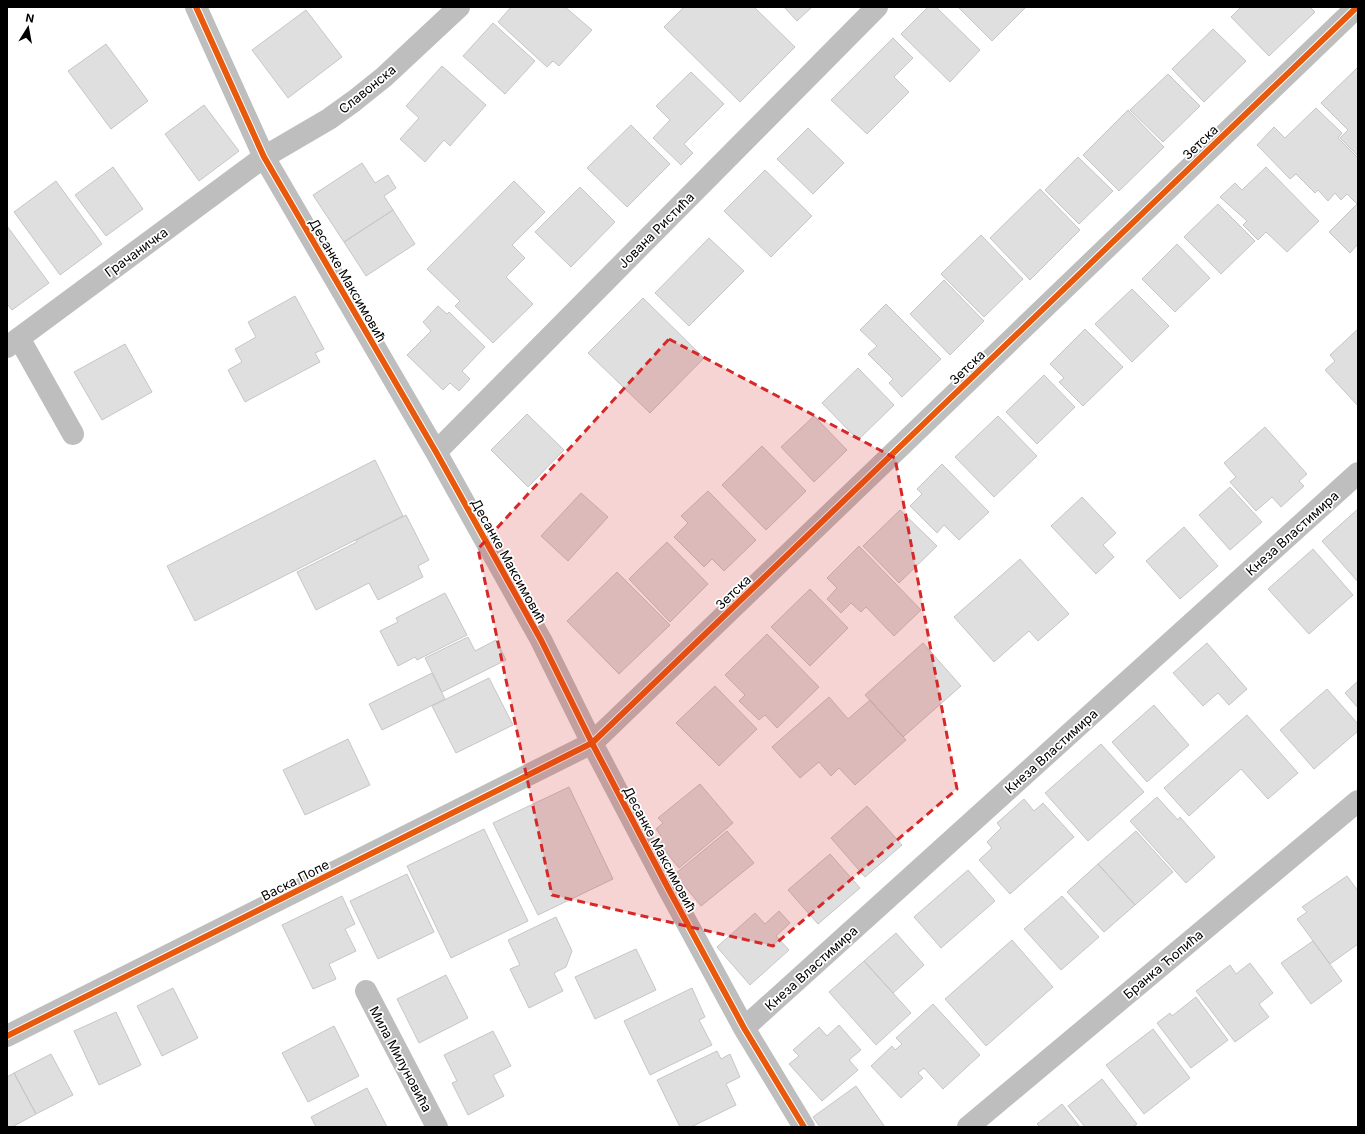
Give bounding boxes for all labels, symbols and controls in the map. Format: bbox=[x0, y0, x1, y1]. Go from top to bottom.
north arrow bbox=[8, 8, 48, 48]
text: N bbox=[24, 11, 35, 26]
street label: Славонска bbox=[335, 61, 399, 117]
street label: Зетска bbox=[1179, 121, 1221, 163]
street label: Јована Ристића bbox=[615, 189, 697, 271]
street label: Десанке Максимовић bbox=[306, 215, 390, 345]
street label: Грачаничка bbox=[101, 224, 171, 280]
street label: Зетска bbox=[946, 346, 988, 388]
street label: Кнеза Властимира bbox=[1242, 487, 1342, 579]
street label: Десанке Максимовић bbox=[468, 496, 550, 626]
street label: Зетска bbox=[712, 571, 754, 613]
street label: Кнеза Властимира bbox=[1001, 705, 1101, 797]
street label: Десанке Максимовић bbox=[620, 783, 700, 915]
street label: Васка Попе bbox=[258, 856, 332, 904]
street label: Кнеза Властимира bbox=[761, 922, 861, 1014]
street label: Бранка Ћопића bbox=[1120, 926, 1206, 1002]
street label: Мила Милуновића bbox=[366, 1003, 436, 1115]

